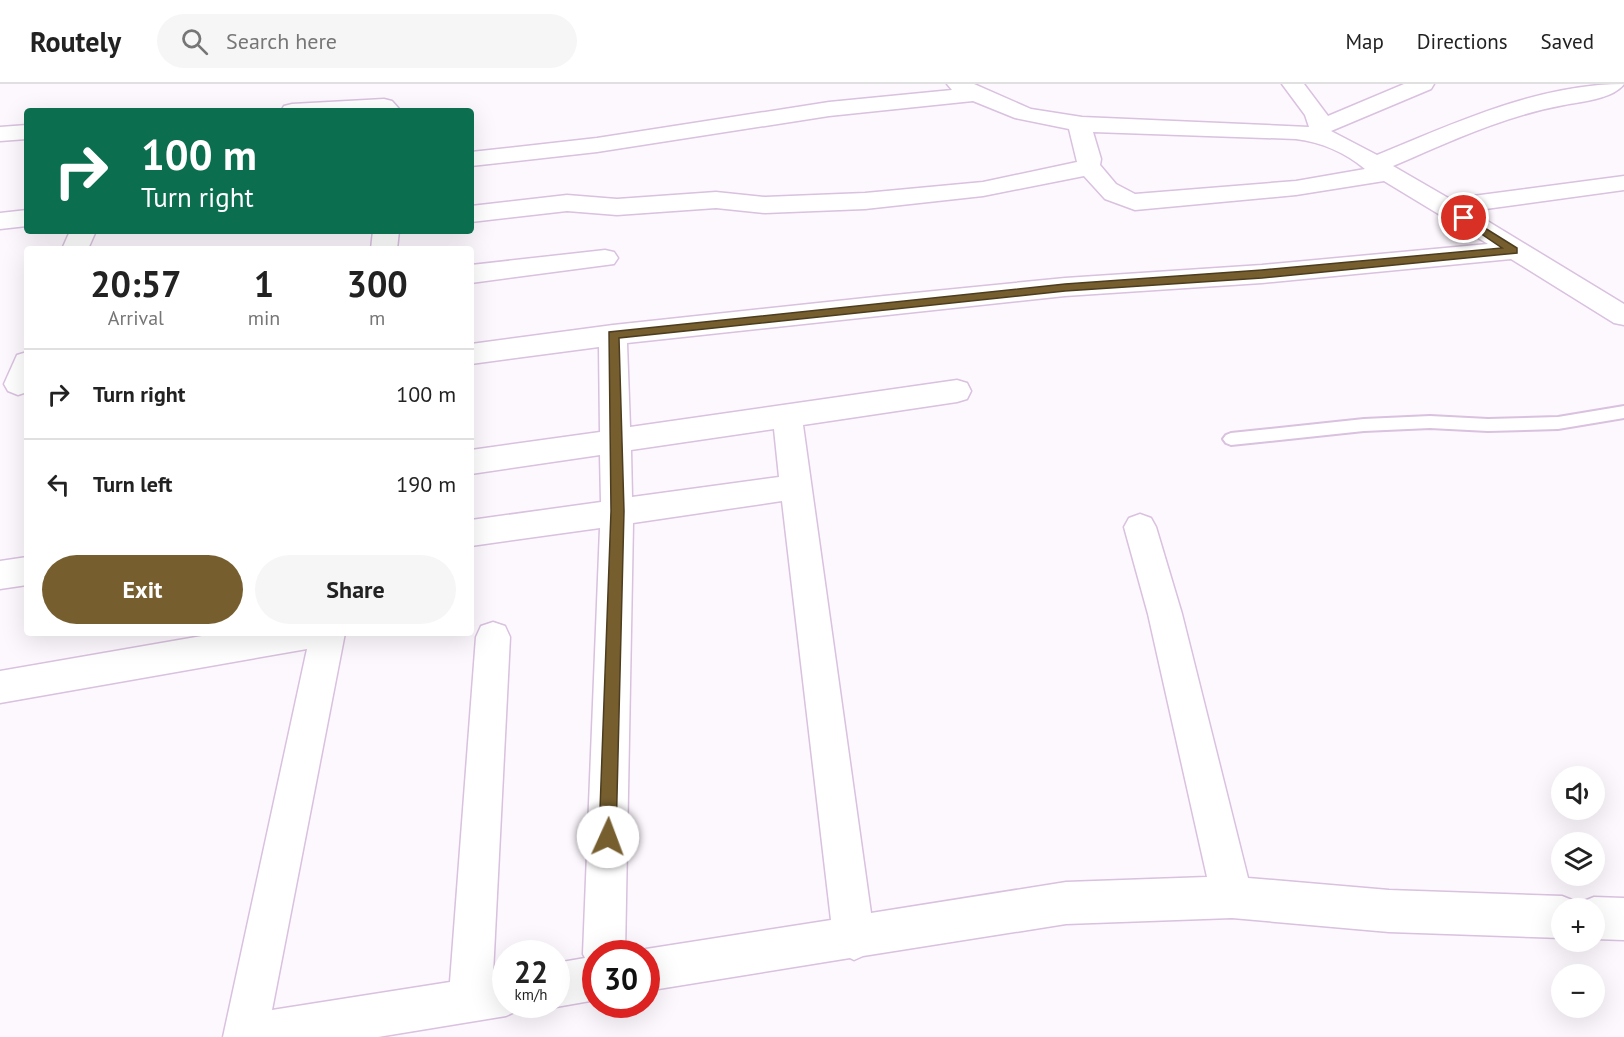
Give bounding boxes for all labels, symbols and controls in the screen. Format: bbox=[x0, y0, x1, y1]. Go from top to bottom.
search box bbox=[157, 14, 577, 68]
text: Routely bbox=[30, 23, 121, 60]
icon: search bbox=[178, 25, 211, 58]
text: Search here bbox=[226, 27, 337, 55]
text: Map bbox=[1345, 28, 1384, 55]
text: Directions bbox=[1417, 28, 1508, 55]
text: Saved bbox=[1541, 28, 1594, 55]
text: 100 m bbox=[141, 127, 257, 182]
icon: right bbox=[42, 132, 120, 210]
text: Turn right bbox=[141, 180, 254, 214]
pin bbox=[1438, 192, 1489, 243]
icon: arrive bbox=[1447, 201, 1480, 234]
text: 20:57 bbox=[90, 260, 182, 307]
text: 1 bbox=[254, 260, 274, 307]
text: 300 bbox=[347, 260, 408, 307]
text: Arrival bbox=[108, 305, 164, 331]
text: min bbox=[248, 305, 280, 331]
text: m bbox=[369, 305, 385, 331]
icon: right bbox=[42, 378, 75, 411]
text: Turn right bbox=[93, 380, 185, 408]
text: 100 m bbox=[396, 380, 456, 408]
icon: left bbox=[42, 468, 75, 501]
text: Turn left bbox=[93, 470, 173, 498]
text: 190 m bbox=[396, 470, 456, 498]
button: Exit bbox=[42, 555, 243, 624]
button: Share bbox=[255, 555, 456, 624]
map controls bbox=[1551, 766, 1605, 1018]
button: sound bbox=[1551, 766, 1605, 820]
position arrow bbox=[576, 805, 640, 869]
button: layers bbox=[1551, 832, 1605, 886]
button: + bbox=[1551, 898, 1605, 952]
speed limit sign: 30 bbox=[582, 940, 660, 1018]
text: 22 bbox=[514, 952, 548, 991]
button: − bbox=[1551, 964, 1605, 1018]
text: km/h bbox=[515, 985, 547, 1004]

